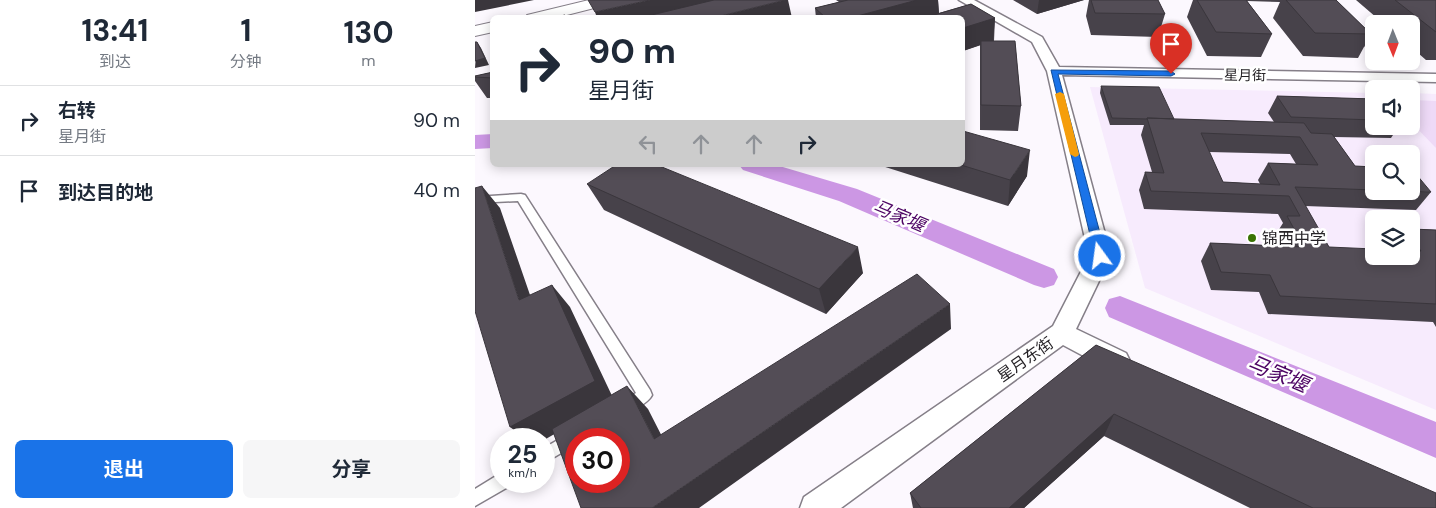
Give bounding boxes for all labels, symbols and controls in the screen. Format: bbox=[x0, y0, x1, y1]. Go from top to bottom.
text: 13:41 bbox=[81, 11, 149, 50]
text: 1 bbox=[240, 11, 251, 50]
text: 130 bbox=[343, 13, 394, 52]
north arrow bbox=[1365, 15, 1420, 70]
map controls bbox=[1365, 15, 1420, 265]
pin bbox=[1150, 23, 1192, 74]
text: 90 m bbox=[588, 28, 676, 74]
icon: arrive bbox=[1157, 30, 1185, 58]
icon: right bbox=[505, 35, 570, 100]
text: m bbox=[361, 50, 376, 71]
text: 到达 bbox=[99, 51, 131, 72]
text: 分钟 bbox=[230, 51, 262, 72]
street label: 星月街 bbox=[1224, 66, 1266, 84]
text: 星月街 bbox=[588, 76, 654, 105]
button: sound bbox=[1365, 80, 1420, 135]
text: 右转 bbox=[58, 98, 96, 123]
icon: right bbox=[15, 107, 43, 135]
text: 90 m bbox=[413, 108, 460, 133]
text: 星月街 bbox=[58, 126, 106, 147]
icon: left bbox=[634, 130, 662, 158]
icon: ahead bbox=[687, 130, 715, 158]
icon: ahead bbox=[740, 130, 768, 158]
icon: right bbox=[793, 130, 821, 158]
button: search bbox=[1365, 145, 1420, 200]
icon: arrive bbox=[15, 177, 43, 205]
text: 40 m bbox=[413, 178, 460, 203]
text: 到达目的地 bbox=[58, 180, 153, 205]
water label: 马家堰 bbox=[869, 194, 931, 239]
button: layers bbox=[1365, 210, 1420, 265]
place label: 锦西中学 bbox=[1262, 228, 1326, 249]
position arrow bbox=[1073, 229, 1125, 281]
marker: 锦西中学 bbox=[1246, 232, 1258, 244]
street label: 星月东街 bbox=[993, 332, 1058, 386]
water label: 马家堰 bbox=[1244, 349, 1315, 400]
speed limit sign: 30 bbox=[565, 428, 630, 493]
text: 25 bbox=[508, 438, 537, 471]
button: 退出 bbox=[15, 440, 233, 498]
button: 分享 bbox=[243, 440, 460, 498]
text: km/h bbox=[508, 465, 537, 481]

